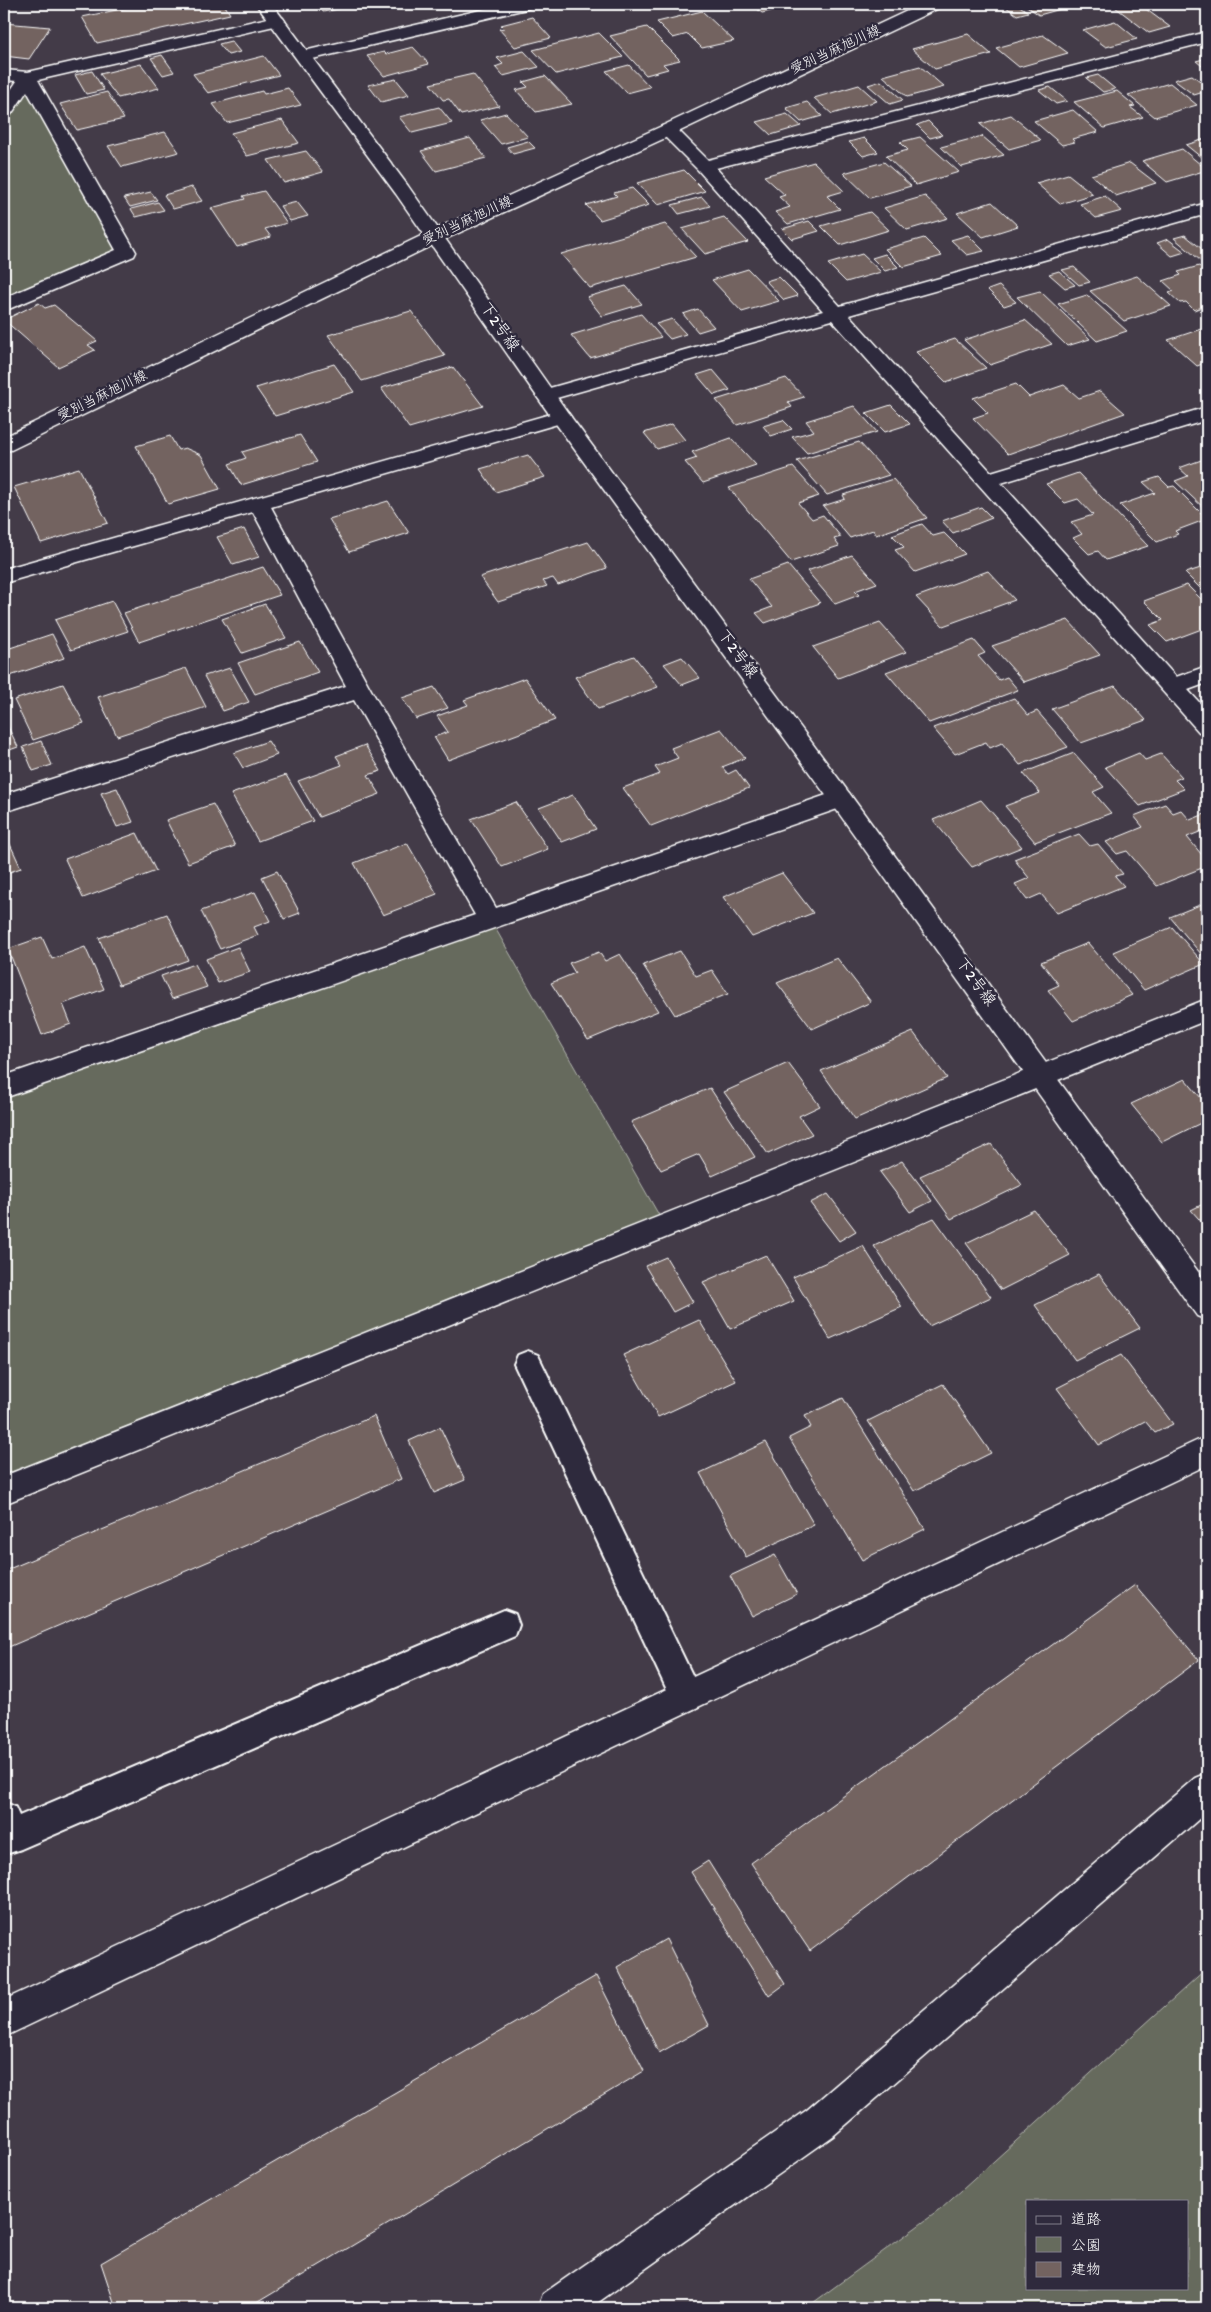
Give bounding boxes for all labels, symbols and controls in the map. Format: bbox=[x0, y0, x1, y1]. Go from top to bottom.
street label: 愛別当麻旭川線 bbox=[788, 23, 884, 79]
street label: 愛別当麻旭川線 bbox=[420, 194, 516, 250]
street label: 下2号線 bbox=[474, 299, 523, 356]
street label: 愛別当麻旭川線 bbox=[55, 368, 151, 426]
street label: 下2号線 bbox=[712, 626, 762, 683]
street label: 下2号線 bbox=[950, 954, 1000, 1011]
legend bbox=[1026, 2200, 1188, 2290]
text: 道路 bbox=[1071, 2212, 1101, 2230]
text: 公園 bbox=[1071, 2238, 1101, 2256]
text: 建物 bbox=[1071, 2262, 1101, 2280]

